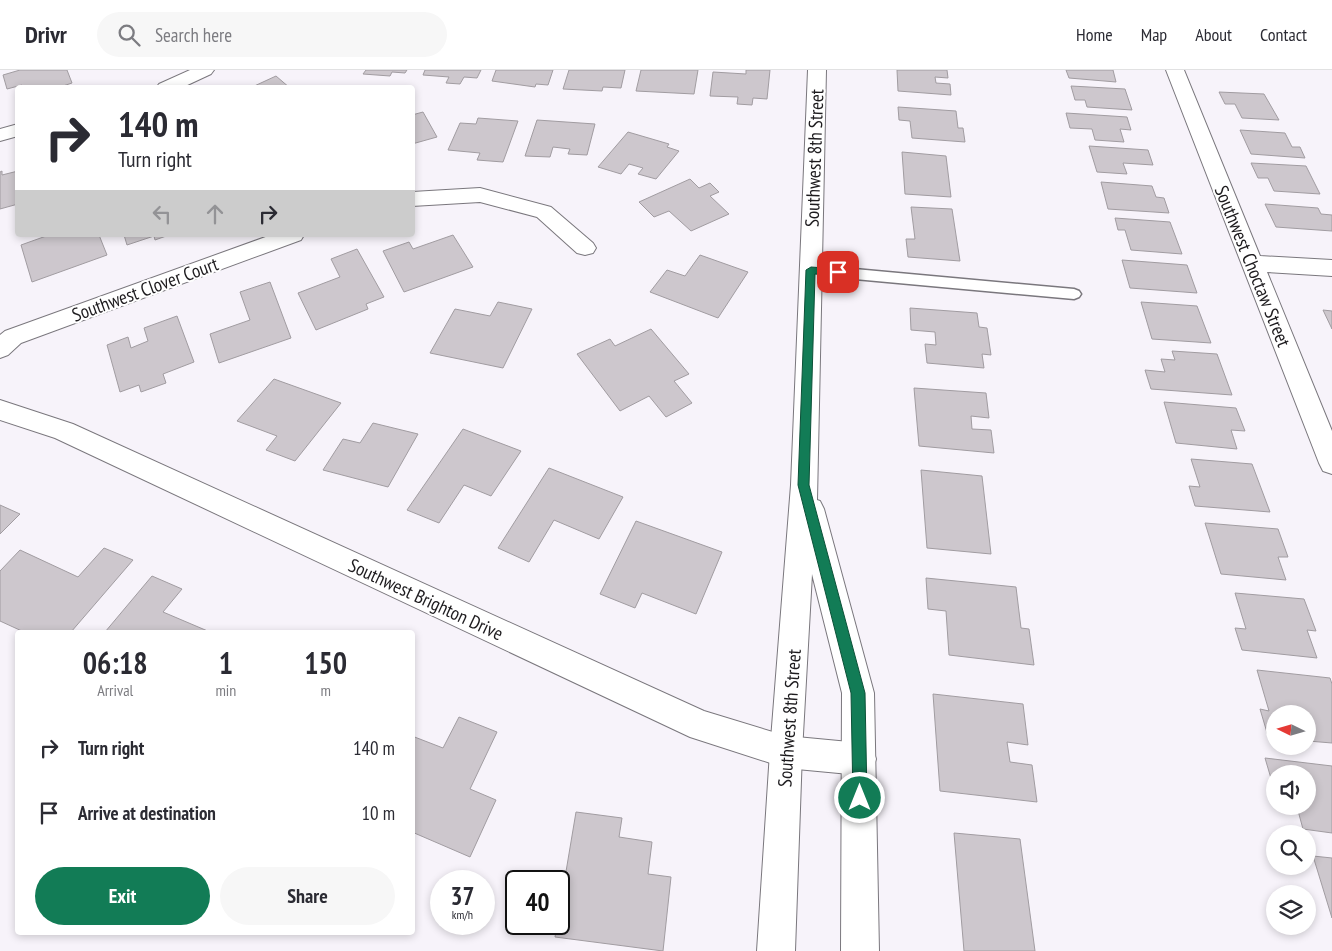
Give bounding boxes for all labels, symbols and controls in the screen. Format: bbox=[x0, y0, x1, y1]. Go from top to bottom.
search box bbox=[97, 12, 447, 57]
text: Drivr bbox=[25, 19, 67, 50]
icon: search bbox=[115, 21, 143, 49]
text: Search here bbox=[155, 23, 232, 47]
text: Home bbox=[1076, 23, 1113, 46]
text: Map bbox=[1141, 23, 1167, 46]
text: About bbox=[1195, 23, 1232, 46]
text: Contact bbox=[1260, 23, 1307, 46]
street label: Southwest 8th Street bbox=[800, 88, 828, 227]
text: 140 m bbox=[118, 101, 199, 147]
icon: right bbox=[35, 105, 100, 170]
text: Turn right bbox=[118, 145, 192, 173]
street label: Southwest Choctaw Street bbox=[1210, 182, 1297, 351]
icon: left bbox=[148, 200, 176, 228]
icon: ahead bbox=[201, 200, 229, 228]
icon: right bbox=[254, 200, 282, 228]
street label: Southwest Clover Court bbox=[69, 251, 222, 327]
pin bbox=[817, 251, 859, 293]
icon: arrive bbox=[824, 258, 852, 286]
street label: Southwest Brighton Drive bbox=[345, 553, 507, 645]
text: 06:18 bbox=[83, 643, 148, 682]
text: 1 bbox=[219, 643, 233, 682]
text: 150 bbox=[304, 643, 347, 682]
street label: Southwest 8th Street bbox=[772, 647, 806, 788]
text: Arrival bbox=[97, 680, 133, 700]
text: min bbox=[215, 680, 236, 700]
text: m bbox=[320, 680, 331, 700]
north arrow bbox=[1266, 705, 1316, 755]
map controls bbox=[1266, 705, 1316, 935]
icon: right bbox=[35, 734, 63, 762]
text: Turn right bbox=[78, 736, 144, 760]
text: 140 m bbox=[353, 736, 395, 760]
button: sound bbox=[1266, 765, 1316, 815]
position arrow bbox=[833, 771, 885, 823]
icon: arrive bbox=[35, 799, 63, 827]
text: Arrive at destination bbox=[78, 801, 216, 825]
text: 10 m bbox=[362, 801, 395, 825]
button: search bbox=[1266, 825, 1316, 875]
button: Exit bbox=[35, 867, 210, 925]
button: Share bbox=[220, 867, 395, 925]
speed limit sign: 40 bbox=[505, 870, 570, 935]
text: 37 bbox=[451, 880, 474, 912]
button: layers bbox=[1266, 885, 1316, 935]
text: km/h bbox=[452, 907, 473, 922]

